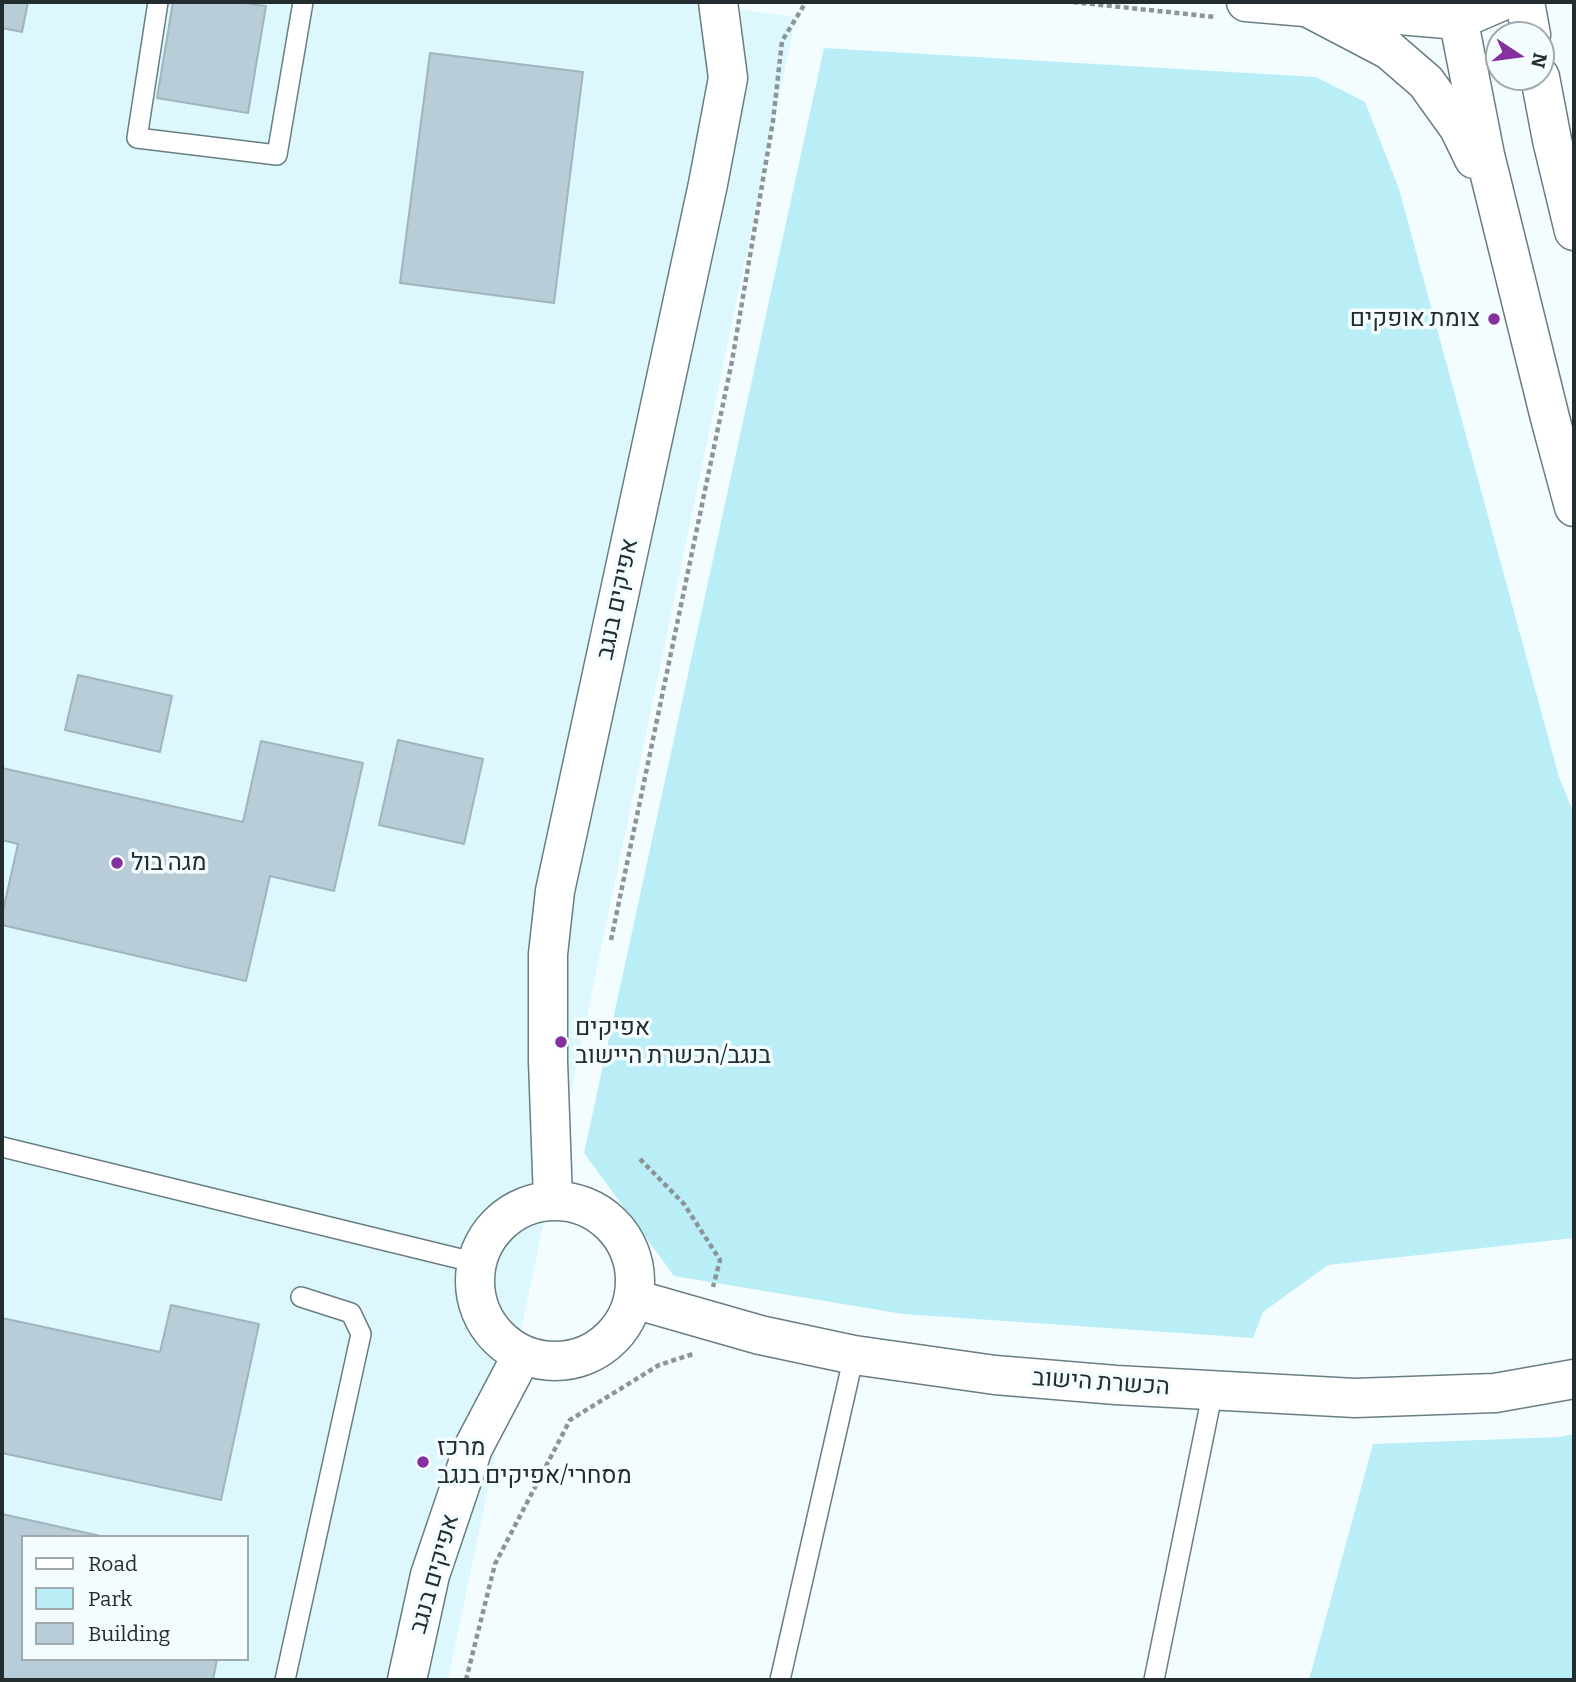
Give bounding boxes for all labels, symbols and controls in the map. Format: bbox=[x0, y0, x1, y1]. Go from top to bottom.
north arrow bbox=[1485, 21, 1555, 91]
text: N bbox=[1526, 51, 1552, 70]
place label: צומת אופקים bbox=[1350, 305, 1480, 333]
marker: צומת אופקים bbox=[1486, 311, 1502, 327]
street label: אפיקים בנגב bbox=[591, 536, 645, 662]
place label: מגה בול bbox=[131, 849, 206, 877]
marker: מגה בול bbox=[109, 855, 125, 871]
place label: אפיקים בנגב/הכשרת היישוב bbox=[575, 1014, 771, 1070]
marker: אפיקים בנגב/הכשרת היישוב bbox=[553, 1034, 569, 1050]
street label: הכשרת הישוב bbox=[1031, 1364, 1171, 1402]
place label: מרכז מסחרי/אפיקים בנגב bbox=[437, 1434, 632, 1490]
marker: מרכז מסחרי/אפיקים בנגב bbox=[415, 1454, 431, 1470]
street label: אפיקים בנגב bbox=[404, 1511, 466, 1637]
legend bbox=[21, 1535, 248, 1661]
text: Road bbox=[88, 1551, 137, 1577]
text: Park bbox=[88, 1586, 132, 1612]
text: Building bbox=[88, 1621, 170, 1647]

